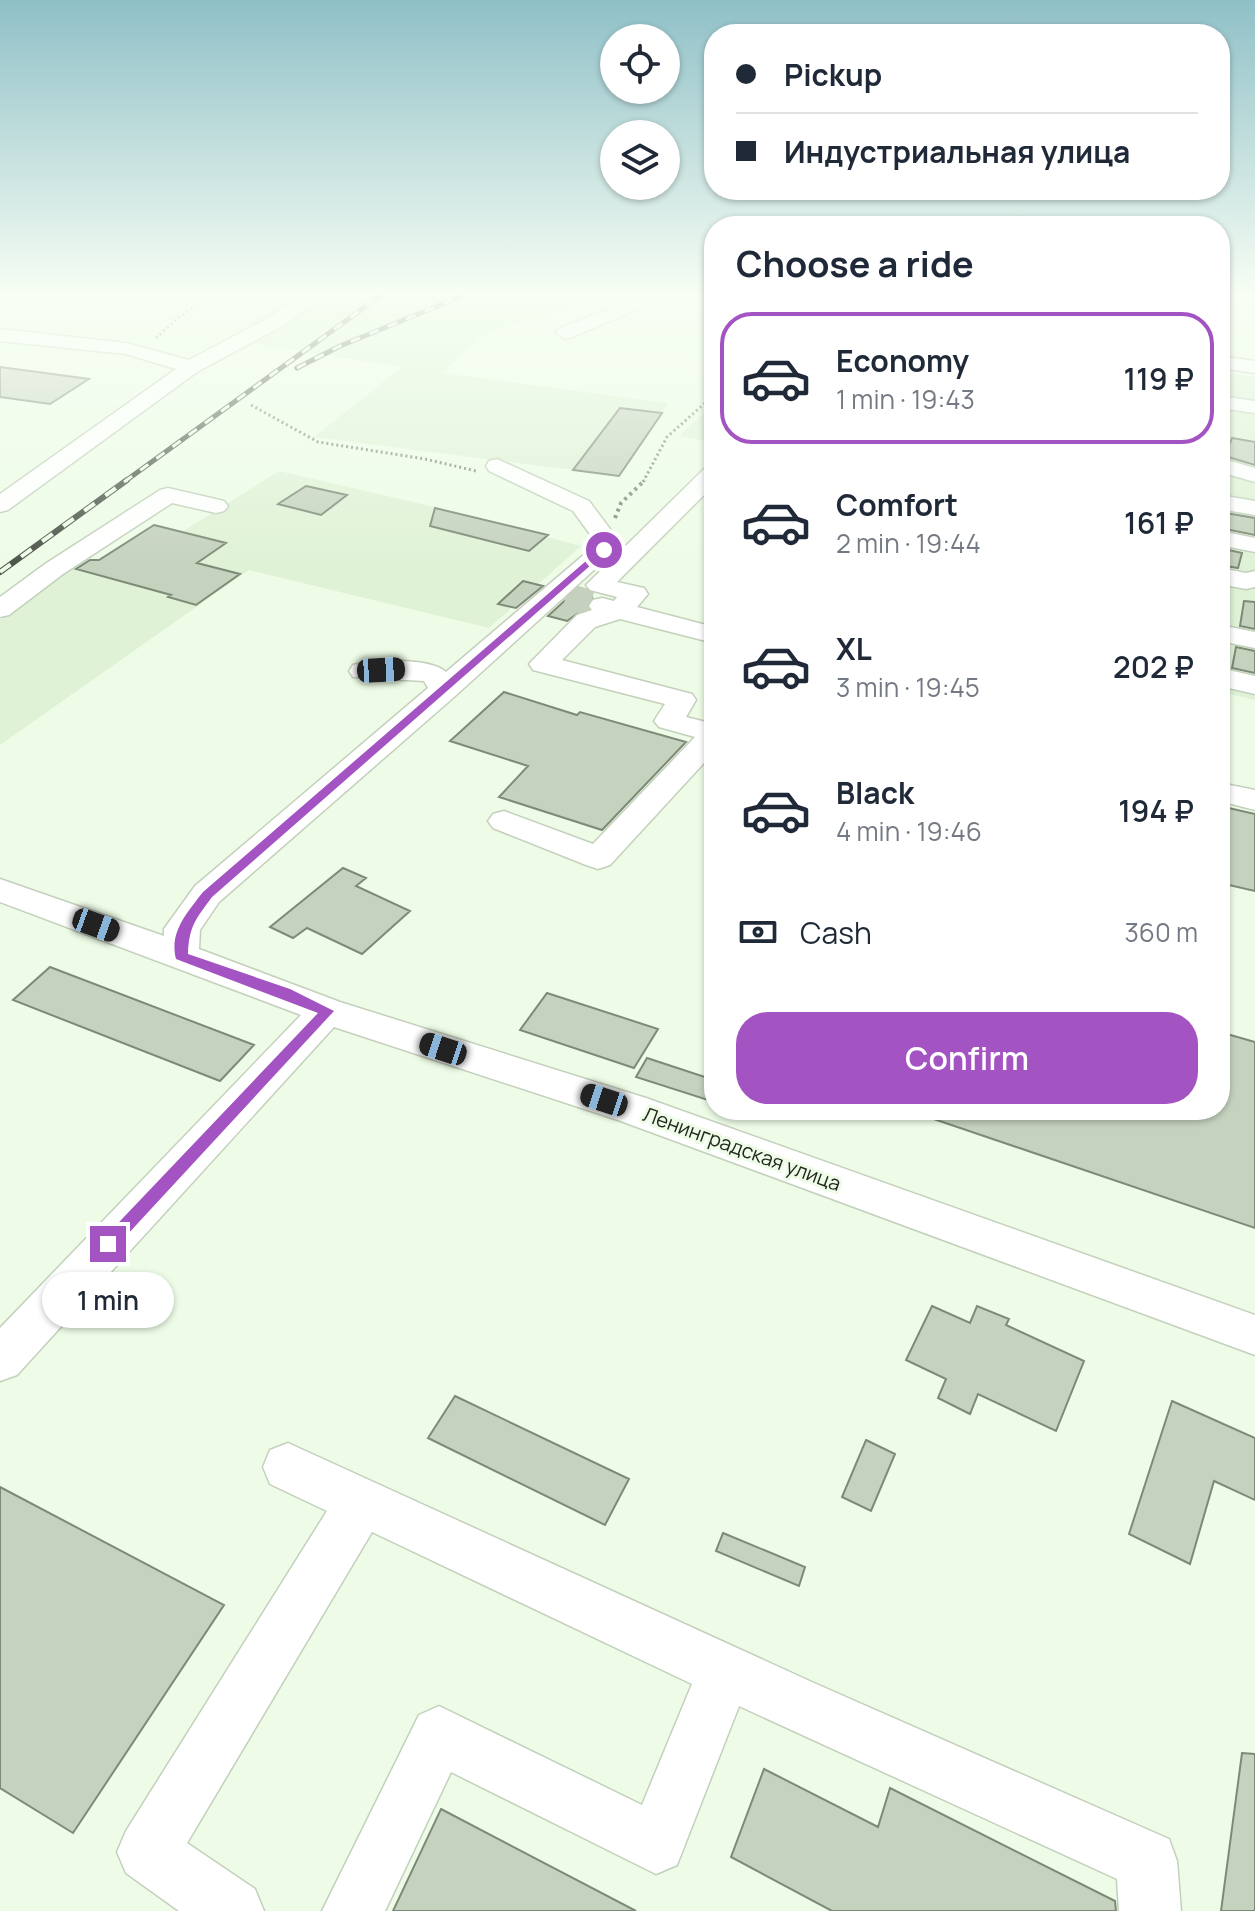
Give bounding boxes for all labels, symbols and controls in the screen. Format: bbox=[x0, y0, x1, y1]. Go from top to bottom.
map controls bbox=[600, 24, 680, 200]
button: locate bbox=[600, 24, 680, 104]
text: Pickup bbox=[784, 54, 882, 95]
button: layers bbox=[600, 120, 680, 200]
text: Индустриальная улица bbox=[784, 131, 1130, 172]
text: Choose a ride bbox=[736, 239, 974, 288]
text: Economy bbox=[836, 340, 969, 381]
icon: car bbox=[740, 342, 812, 414]
text: 119 ₽ bbox=[1124, 358, 1194, 399]
text: 1 min · 19:43 bbox=[836, 381, 975, 417]
text: Comfort bbox=[836, 484, 958, 525]
icon: car bbox=[740, 486, 812, 558]
text: 161 ₽ bbox=[1124, 502, 1194, 543]
text: 2 min · 19:44 bbox=[836, 525, 981, 561]
route start bbox=[586, 532, 622, 568]
text: XL bbox=[836, 628, 872, 669]
icon: car bbox=[740, 630, 812, 702]
text: 202 ₽ bbox=[1113, 646, 1194, 687]
car bbox=[356, 657, 406, 683]
text: 3 min · 19:45 bbox=[836, 669, 980, 705]
text: Black bbox=[836, 772, 914, 813]
icon: car bbox=[740, 774, 812, 846]
text: 194 ₽ bbox=[1118, 790, 1194, 831]
text: 4 min · 19:46 bbox=[836, 813, 982, 849]
car bbox=[69, 906, 123, 944]
icon: cash bbox=[736, 910, 780, 954]
text: Cash bbox=[800, 912, 872, 953]
text: 360 m bbox=[1124, 914, 1198, 950]
button: Confirm bbox=[736, 1012, 1198, 1104]
car bbox=[416, 1030, 470, 1068]
car bbox=[577, 1081, 631, 1119]
street label: Ленинградская улица bbox=[640, 1100, 845, 1197]
route end bbox=[90, 1226, 126, 1262]
callout: 1 min bbox=[42, 1272, 174, 1328]
text: 1 min bbox=[77, 1282, 139, 1318]

